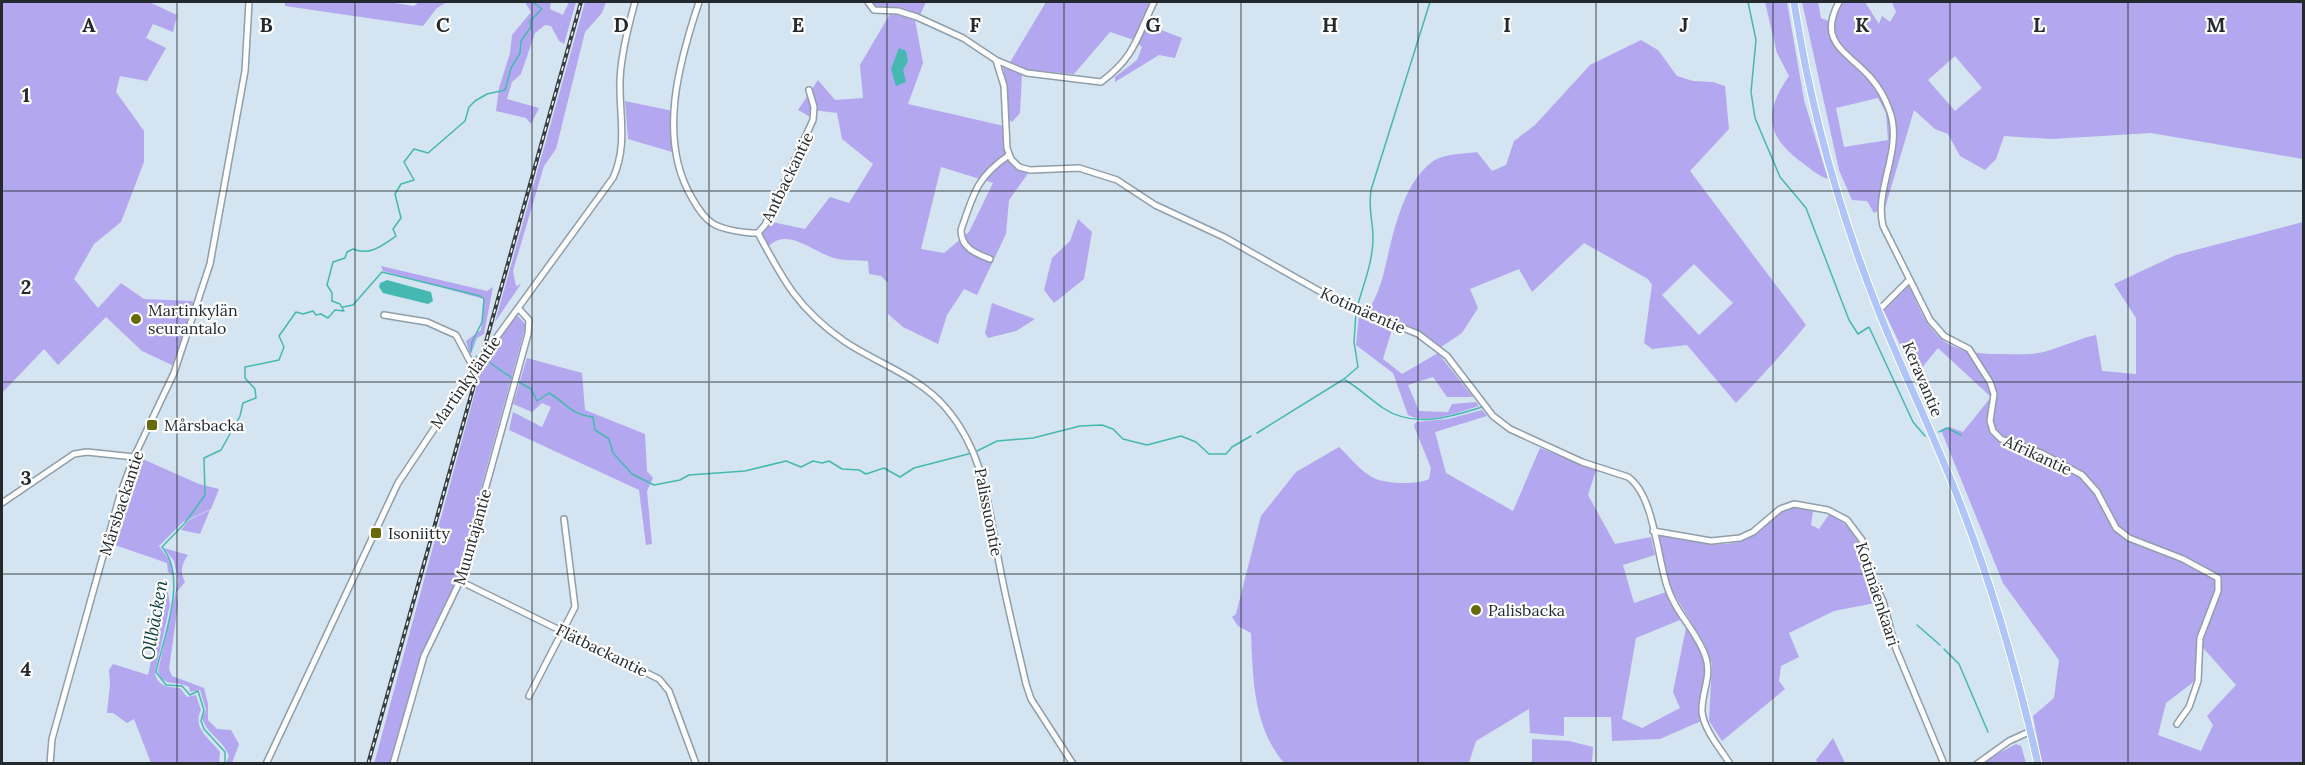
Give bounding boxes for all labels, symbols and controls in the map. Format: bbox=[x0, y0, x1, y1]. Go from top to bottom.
text: A bbox=[82, 12, 96, 37]
text: B bbox=[259, 12, 273, 37]
text: C bbox=[436, 12, 450, 37]
text: D bbox=[613, 12, 629, 37]
text: E bbox=[792, 12, 804, 37]
text: F bbox=[969, 12, 981, 37]
text: G bbox=[1145, 12, 1161, 37]
text: H bbox=[1322, 12, 1338, 37]
text: I bbox=[1503, 12, 1511, 37]
text: J bbox=[1679, 12, 1689, 37]
text: K bbox=[1855, 12, 1870, 37]
text: L bbox=[2033, 12, 2045, 37]
text: M bbox=[2206, 12, 2226, 37]
text: 1 bbox=[22, 82, 30, 107]
street label: Antbackantie bbox=[756, 128, 818, 226]
text: 2 bbox=[21, 274, 31, 299]
street label: Kotimäentie bbox=[1317, 282, 1409, 338]
place label: Martinkylän seurantalo bbox=[148, 300, 238, 338]
marker: Martinkylän seurantalo bbox=[129, 312, 143, 326]
street label: Martinkyläntie bbox=[426, 331, 505, 432]
street label: Keravantie bbox=[1898, 339, 1948, 420]
place label: Mårsbacka bbox=[164, 415, 244, 435]
marker: Mårsbacka bbox=[145, 418, 159, 432]
street label: Afrikantie bbox=[2000, 430, 2075, 480]
street label: Mårsbackantie bbox=[95, 448, 147, 558]
text: 3 bbox=[20, 465, 32, 490]
street label: Palissuontie bbox=[971, 466, 1007, 558]
street label: Muuntajantie bbox=[449, 486, 495, 587]
place label: Isoniitty bbox=[388, 523, 451, 543]
marker: Isoniitty bbox=[369, 526, 383, 540]
street label: Kotimäenkaari bbox=[1852, 539, 1904, 649]
water label: Ollbäcken bbox=[136, 578, 172, 662]
place label: Palisbacka bbox=[1488, 600, 1565, 620]
marker: Palisbacka bbox=[1469, 603, 1483, 617]
street label: Flätbackantie bbox=[553, 619, 651, 681]
text: 4 bbox=[21, 656, 32, 681]

